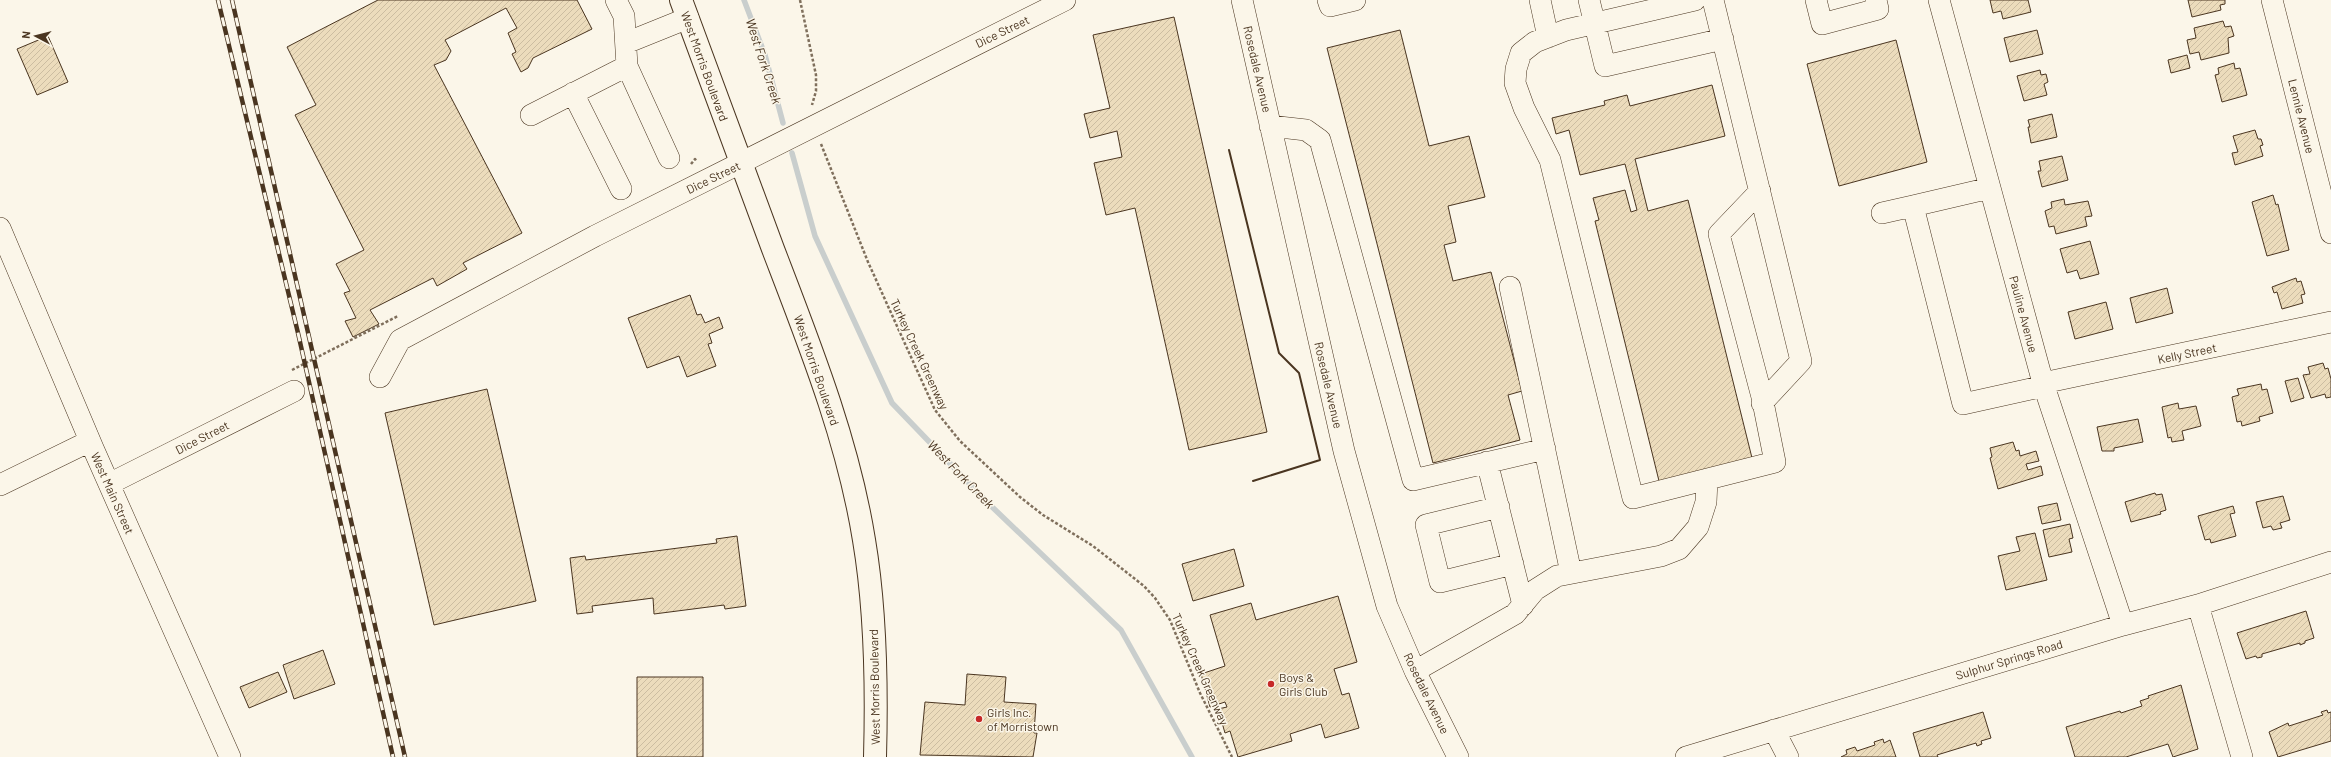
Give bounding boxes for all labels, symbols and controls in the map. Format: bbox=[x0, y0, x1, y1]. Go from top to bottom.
street label: West Morris Boulevard bbox=[679, 9, 731, 123]
street label: Dice Street bbox=[973, 12, 1031, 50]
north arrow bbox=[16, 16, 56, 56]
water label: West Fork Creek bbox=[743, 16, 786, 106]
street label: Rosedale Avenue bbox=[1241, 24, 1275, 114]
text: N bbox=[19, 30, 32, 39]
street label: Lennie Avenue bbox=[2286, 77, 2318, 155]
street label: Dice Street bbox=[684, 158, 742, 196]
street label: Pauline Avenue bbox=[2007, 274, 2041, 354]
street label: Turkey Creek Greenway bbox=[888, 296, 952, 412]
street label: West Morris Boulevard bbox=[792, 313, 842, 427]
street label: Rosedale Avenue bbox=[1312, 340, 1346, 430]
street label: Kelly Street bbox=[2156, 340, 2218, 366]
street label: Dice Street bbox=[173, 418, 231, 456]
water label: West Fork Creek bbox=[924, 436, 998, 512]
street label: West Main Street bbox=[89, 450, 137, 536]
street label: Turkey Creek Greenway bbox=[1170, 611, 1232, 727]
street label: West Morris Boulevard bbox=[866, 629, 882, 745]
street label: Sulphur Springs Road bbox=[1954, 636, 2064, 682]
street label: Rosedale Avenue bbox=[1401, 650, 1453, 736]
place label: Boys & Girls Club bbox=[1279, 670, 1328, 698]
marker: Boys & Girls Club bbox=[1266, 679, 1276, 689]
place label: Girls Inc. of Morristown bbox=[987, 705, 1058, 733]
marker: Girls Inc. of Morristown bbox=[974, 714, 984, 724]

